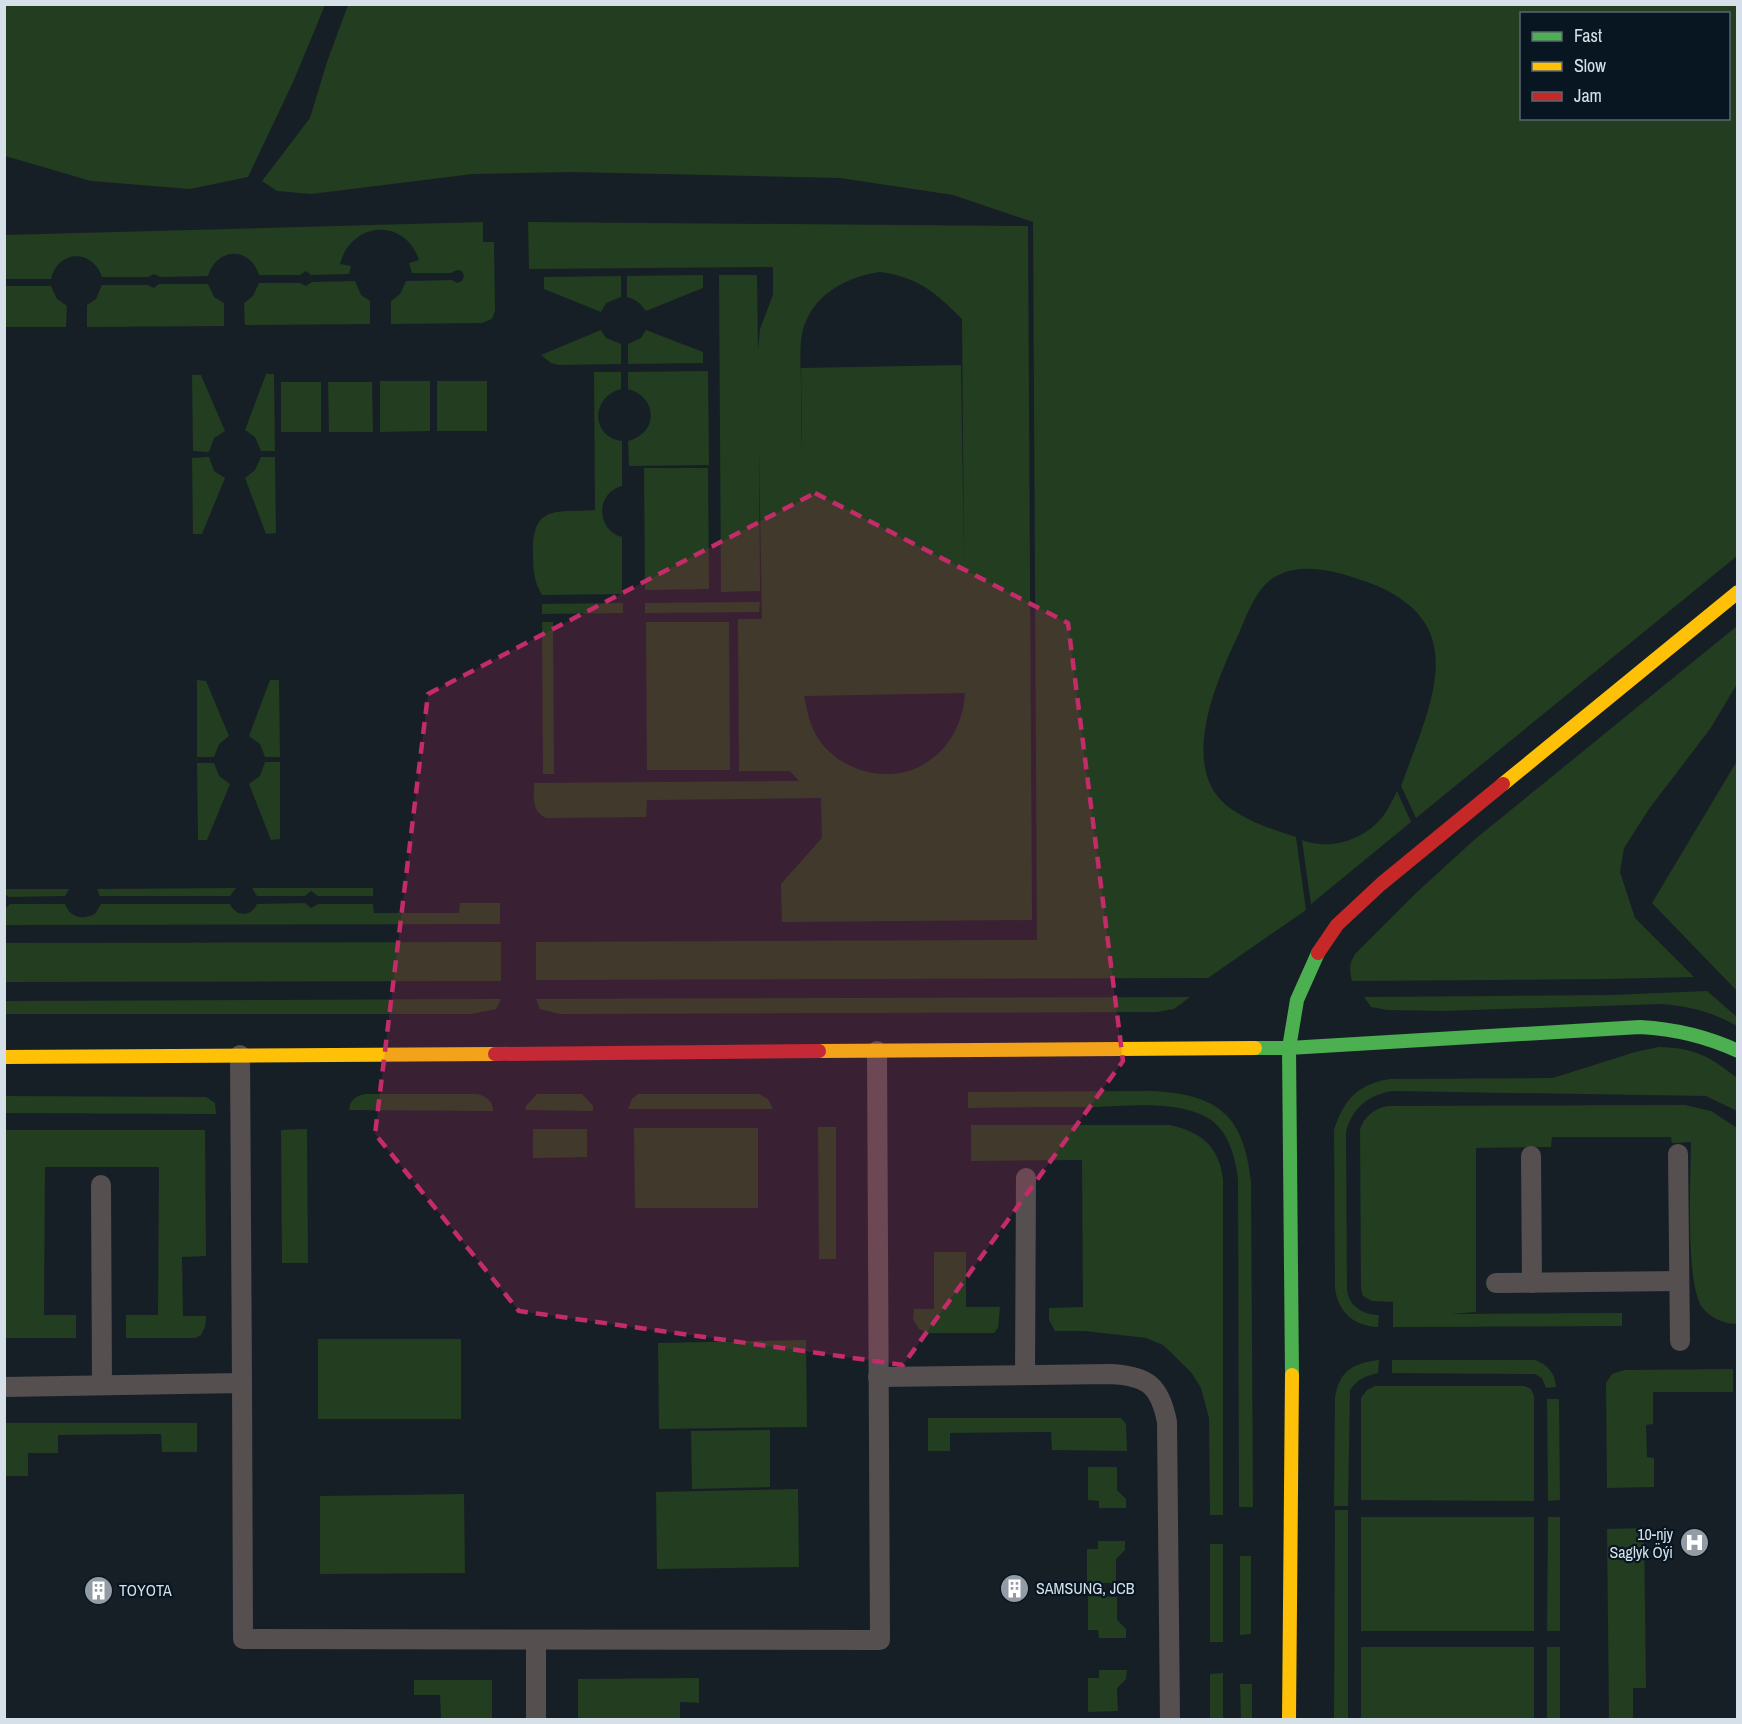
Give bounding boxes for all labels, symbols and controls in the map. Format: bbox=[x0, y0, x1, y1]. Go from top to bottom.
legend bbox=[1520, 12, 1730, 120]
text: Fast bbox=[1574, 23, 1602, 48]
text: Slow bbox=[1574, 53, 1606, 78]
text: Jam bbox=[1574, 83, 1602, 108]
place label: 10-njy Saglyk Öýi bbox=[1610, 1523, 1673, 1563]
hospital icon: 10-njy Saglyk Öýi bbox=[1678, 1527, 1710, 1559]
building icon: SAMSUNG, JCB bbox=[999, 1572, 1031, 1604]
building icon: TOYOTA bbox=[82, 1574, 114, 1606]
place label: SAMSUNG, JCB bbox=[1036, 1577, 1135, 1599]
place label: TOYOTA bbox=[119, 1579, 172, 1601]

